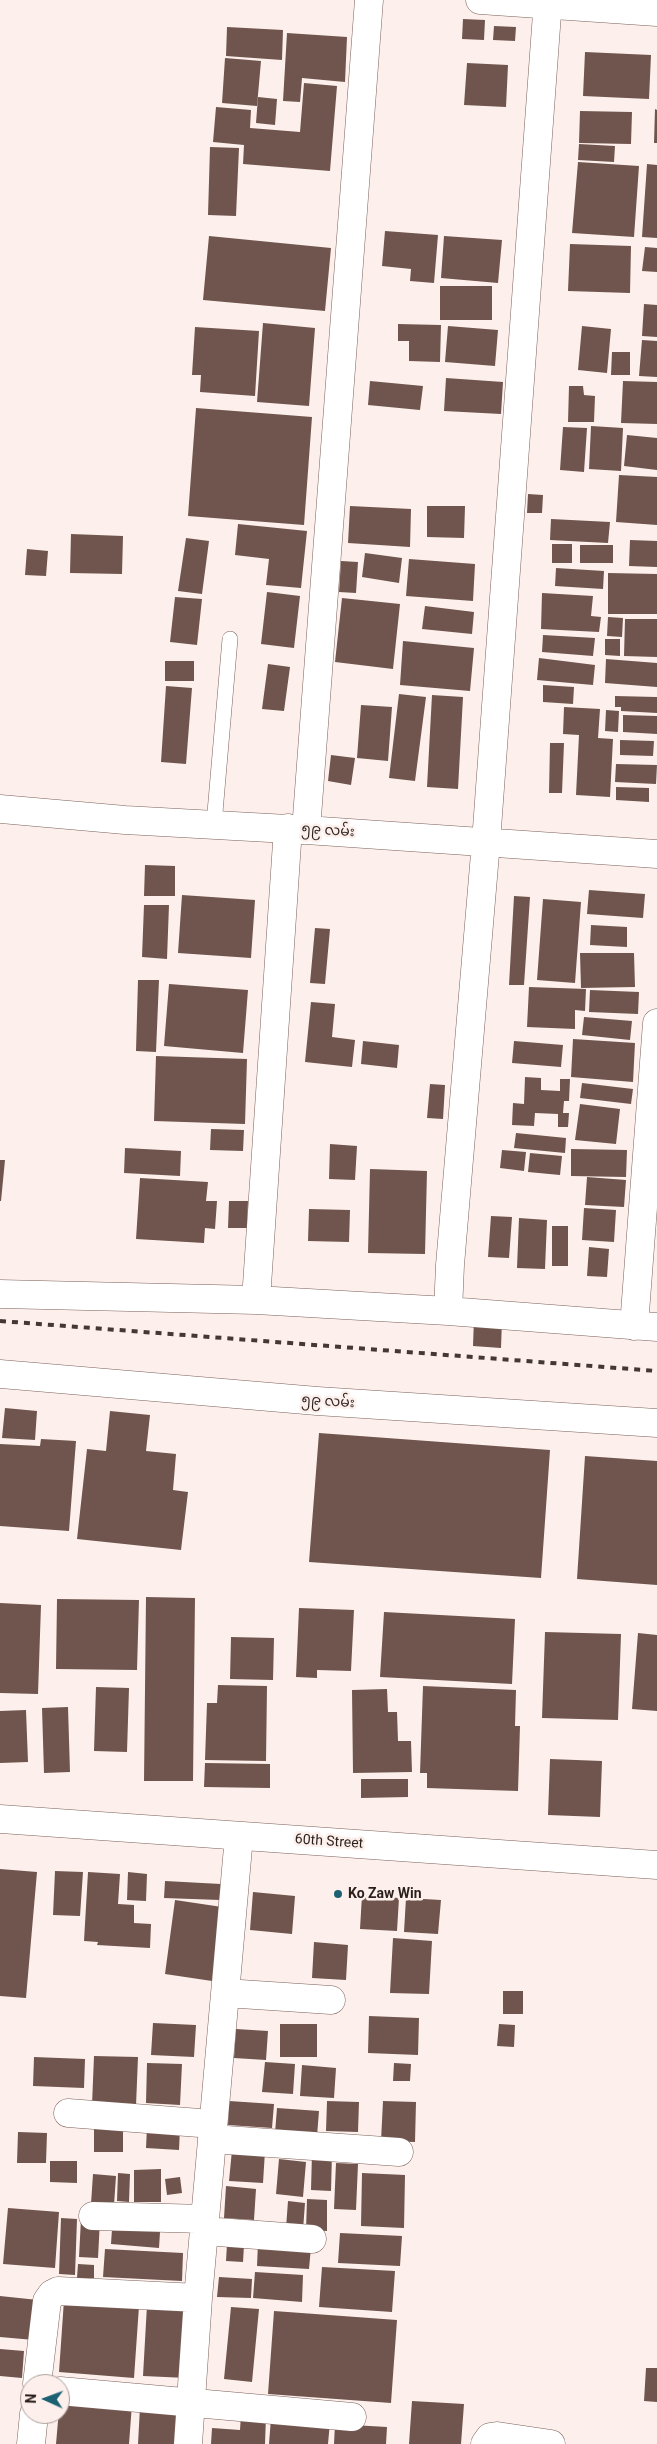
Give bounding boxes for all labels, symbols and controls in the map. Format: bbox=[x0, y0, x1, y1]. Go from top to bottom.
street label: ၅၉ လမ်း bbox=[301, 821, 355, 841]
street label: ၅၉ လမ်း bbox=[301, 1392, 355, 1412]
street label: 60th Street bbox=[294, 1831, 364, 1853]
place label: Ko Zaw Win bbox=[348, 1886, 422, 1902]
marker: Ko Zaw Win bbox=[332, 1888, 344, 1900]
north arrow bbox=[20, 2374, 70, 2424]
text: N bbox=[23, 2393, 39, 2404]

